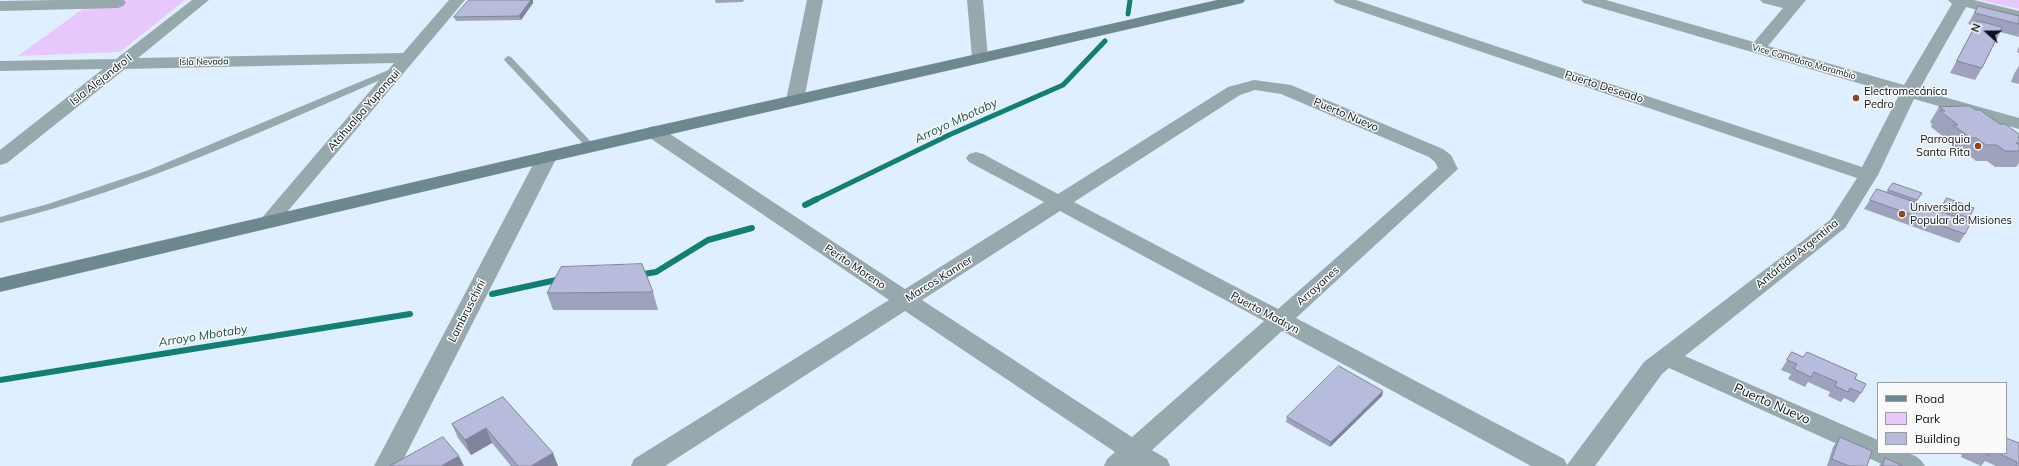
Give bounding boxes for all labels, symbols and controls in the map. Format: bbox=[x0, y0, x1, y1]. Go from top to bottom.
north arrow bbox=[1967, 12, 2007, 52]
text: N bbox=[1968, 21, 1984, 34]
street label: Vice Comodoro Marambio bbox=[1751, 42, 1857, 82]
street label: Isla Alejandro I bbox=[67, 52, 135, 108]
street label: Isla Nevada bbox=[179, 56, 229, 68]
street label: Atahualpa Yupanqui bbox=[325, 66, 403, 154]
street label: Puerto Deseado bbox=[1563, 68, 1645, 106]
place label: Electromecánica Pedro bbox=[1864, 85, 1947, 111]
marker: Electromecánica Pedro bbox=[1851, 93, 1861, 103]
street label: Puerto Nuevo bbox=[1312, 95, 1380, 135]
water label: Arroyo Mbotaby bbox=[912, 96, 1000, 146]
place label: Parroquia Santa Rita bbox=[1916, 133, 1970, 159]
marker: Parroquia Santa Rita bbox=[1973, 141, 1983, 151]
place label: Universidad Popular de Misiones bbox=[1910, 201, 2012, 227]
marker: Universidad Popular de Misiones bbox=[1897, 209, 1907, 219]
street label: Antártida Argentina bbox=[1753, 217, 1841, 291]
street label: Perito Moreno bbox=[822, 242, 888, 292]
street label: Marcos Kanner bbox=[903, 253, 975, 305]
street label: Arrayanes bbox=[1294, 263, 1342, 309]
street label: Lambruschini bbox=[446, 278, 488, 344]
street label: Puerto Madryn bbox=[1228, 289, 1302, 337]
water label: Arroyo Mbotaby bbox=[158, 322, 248, 350]
street label: Puerto Nuevo bbox=[1731, 380, 1813, 428]
legend bbox=[1877, 382, 2007, 454]
text: Road bbox=[1915, 391, 1944, 406]
text: Park bbox=[1915, 411, 1940, 426]
text: Building bbox=[1915, 431, 1960, 446]

